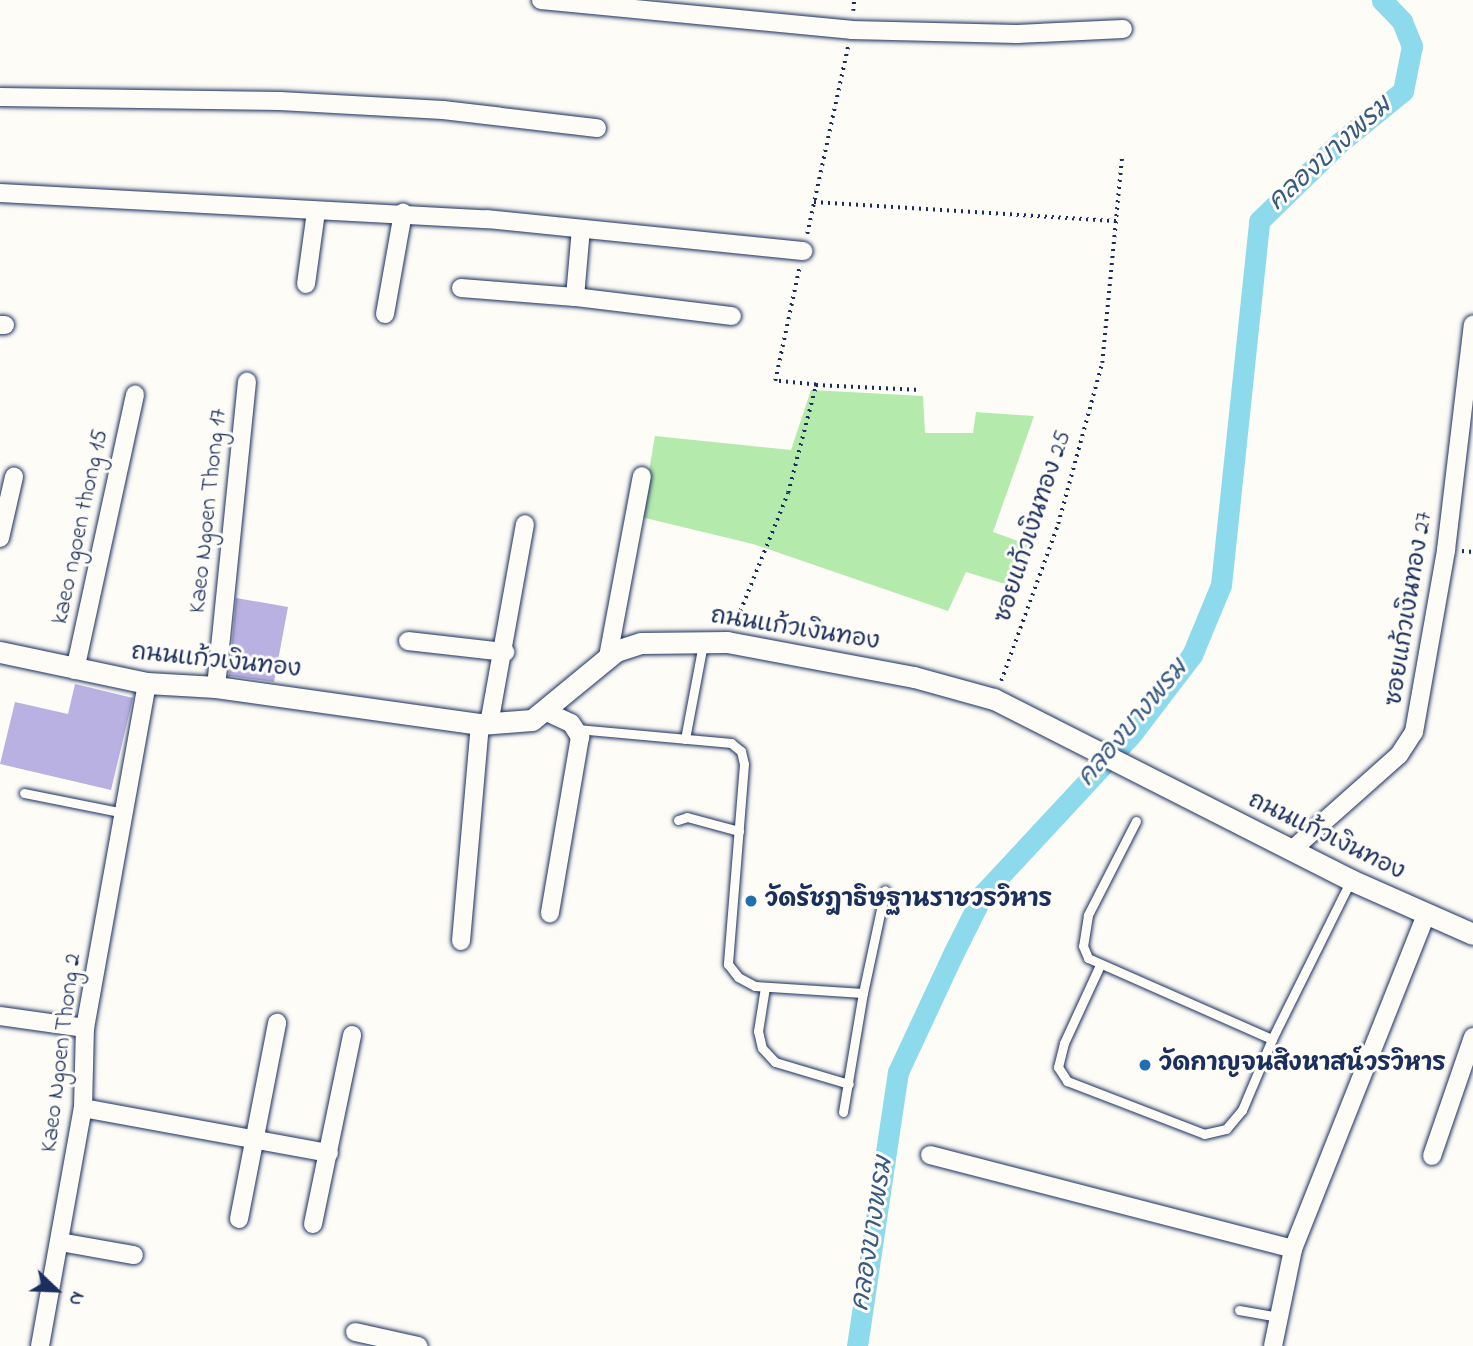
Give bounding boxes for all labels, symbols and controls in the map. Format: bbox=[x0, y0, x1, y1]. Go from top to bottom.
water label: คลองบางพรม bbox=[1263, 91, 1399, 219]
street label: Kaeo Ngoen Thong 17 bbox=[184, 407, 234, 615]
street label: kaeo ngoen thong 15 bbox=[46, 427, 116, 627]
street label: ซอยแก้วเงินทอง 25 bbox=[989, 427, 1079, 627]
street label: ซอยแก้วเงินทอง 27 bbox=[1380, 510, 1440, 708]
street label: ถนนแก้วเงินทอง bbox=[708, 602, 882, 658]
street label: ถนนแก้วเงินทอง bbox=[130, 639, 302, 685]
water label: คลองบางพรม bbox=[1072, 654, 1196, 794]
street label: ถนนแก้วเงินทอง bbox=[1243, 787, 1409, 887]
place label: วัดรัชฎาธิษฐานราชวรวิหาร bbox=[765, 887, 1052, 915]
marker: วัดรัชฎาธิษฐานราชวรวิหาร bbox=[743, 893, 759, 909]
street label: Kaeo Ngoen Thong 2 bbox=[36, 952, 88, 1154]
place label: วัดกาญจนสิงหาสน์วรวิหาร bbox=[1159, 1051, 1446, 1079]
marker: วัดกาญจนสิงหาสน์วรวิหาร bbox=[1137, 1057, 1153, 1073]
water label: คลองบางพรม bbox=[846, 1155, 902, 1313]
north arrow bbox=[21, 1255, 91, 1325]
text: N bbox=[61, 1287, 91, 1310]

